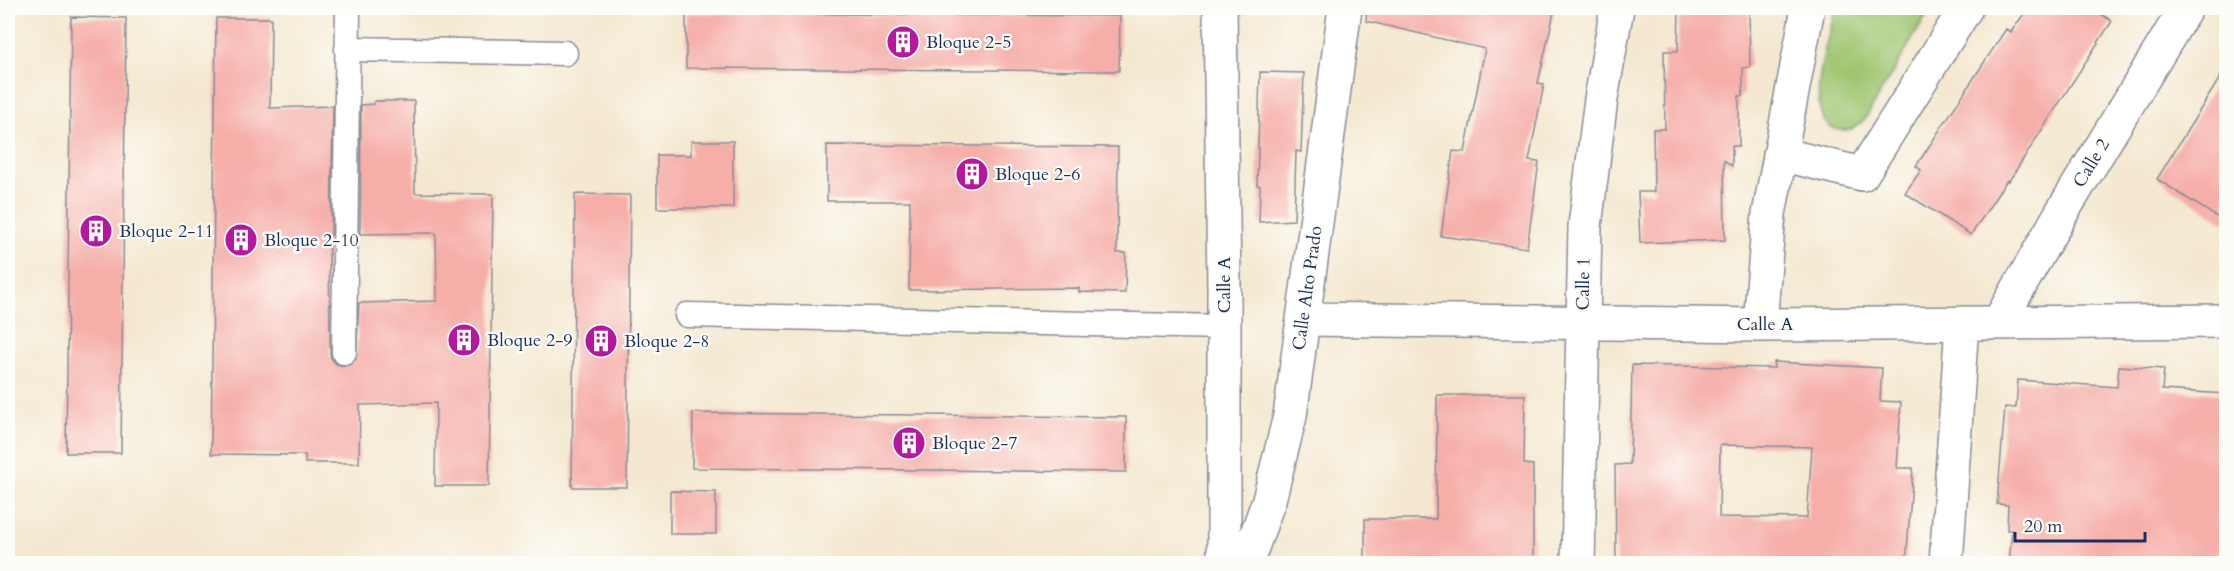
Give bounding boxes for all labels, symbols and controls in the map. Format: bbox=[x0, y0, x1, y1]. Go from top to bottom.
building icon: Bloque 2-5 bbox=[885, 24, 921, 60]
place label: Bloque 2-5 bbox=[926, 30, 1012, 55]
street label: Calle 2 bbox=[2067, 134, 2116, 192]
building icon: Bloque 2-6 bbox=[954, 156, 990, 192]
place label: Bloque 2-6 bbox=[995, 162, 1081, 187]
building icon: Bloque 2-11 bbox=[78, 213, 114, 249]
place label: Bloque 2-11 bbox=[119, 219, 214, 244]
building icon: Bloque 2-10 bbox=[223, 222, 259, 258]
street label: Calle Alto Prado bbox=[1286, 224, 1329, 352]
place label: Bloque 2-10 bbox=[264, 228, 359, 253]
street label: Calle A bbox=[1212, 257, 1237, 313]
street label: Calle 1 bbox=[1571, 257, 1596, 311]
street label: Calle A bbox=[1737, 312, 1793, 337]
building icon: Bloque 2-9 bbox=[446, 322, 482, 358]
building icon: Bloque 2-8 bbox=[583, 323, 619, 359]
place label: Bloque 2-9 bbox=[487, 328, 573, 353]
place label: Bloque 2-8 bbox=[624, 329, 710, 354]
building icon: Bloque 2-7 bbox=[891, 425, 927, 461]
place label: Bloque 2-7 bbox=[932, 431, 1018, 456]
scale bar bbox=[2015, 505, 2146, 543]
text: 20 m bbox=[2024, 514, 2063, 539]

